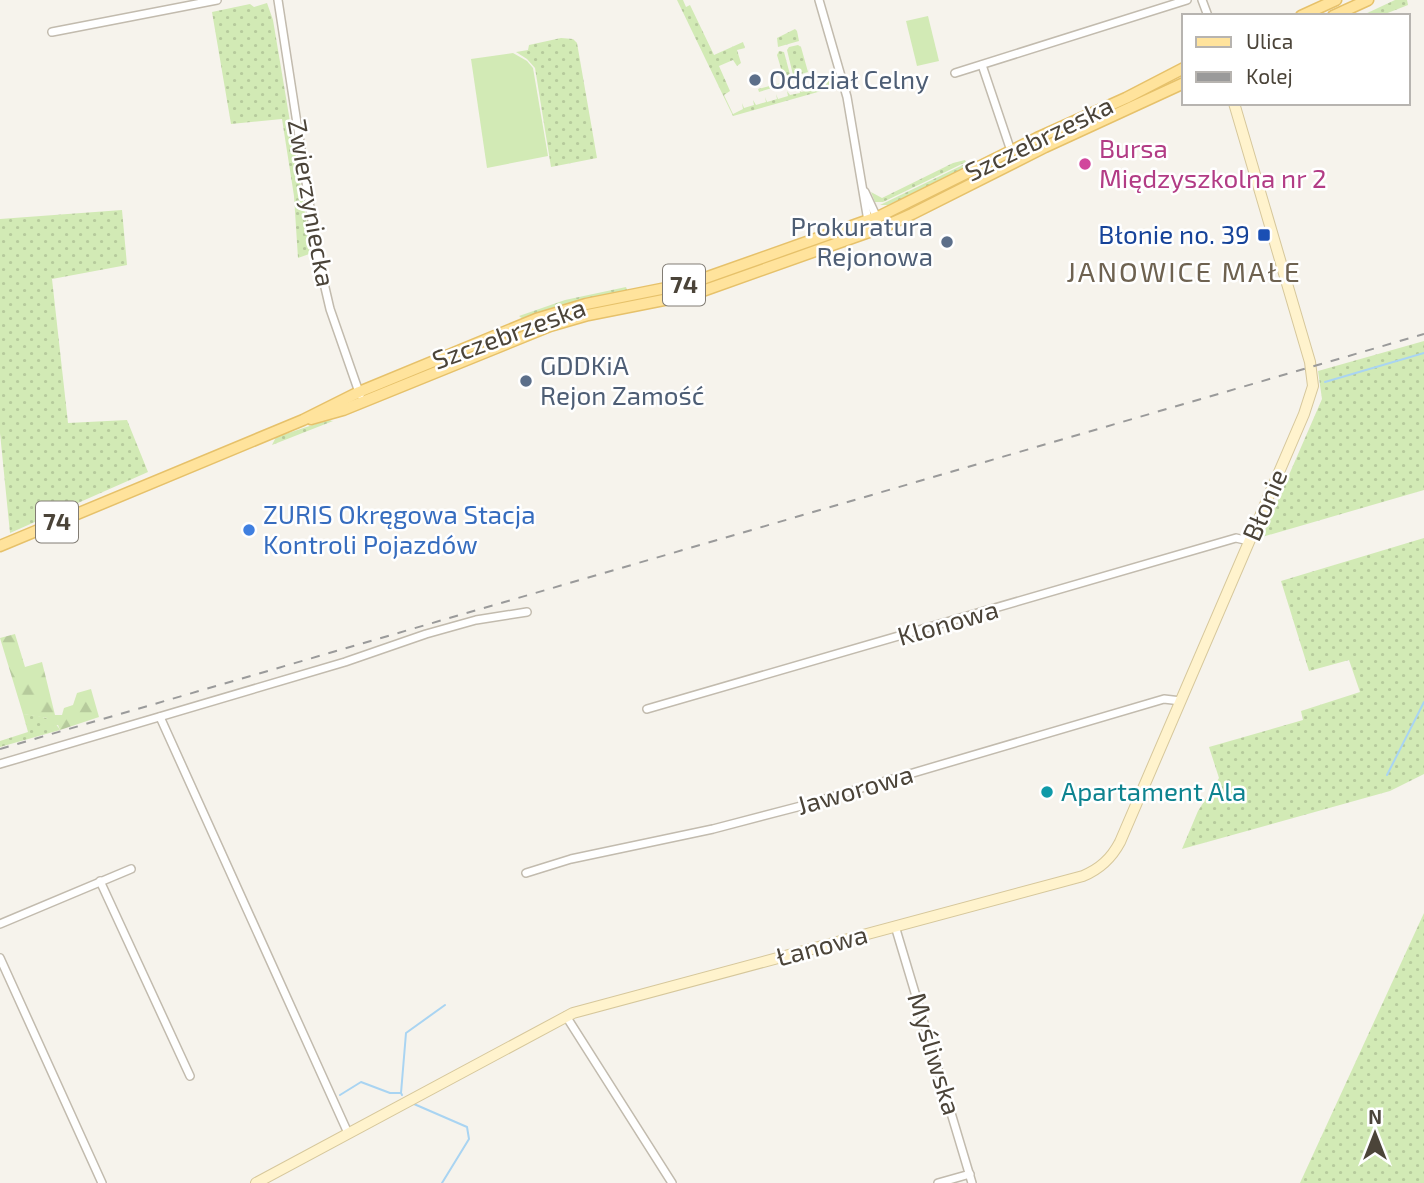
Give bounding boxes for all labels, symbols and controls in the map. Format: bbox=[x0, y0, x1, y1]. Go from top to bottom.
legend bbox=[1182, 14, 1410, 105]
text: Ulica bbox=[1246, 28, 1293, 53]
place label: Oddział Celny bbox=[769, 63, 929, 94]
text: Kolej bbox=[1246, 63, 1293, 89]
marker: Oddział Celny bbox=[747, 72, 763, 88]
street label: Szczebrzeska bbox=[959, 88, 1117, 187]
street label: Zwierzyniecka bbox=[282, 117, 342, 289]
place label: Bursa Międzyszkolna nr 2 bbox=[1099, 132, 1327, 193]
marker: Bursa Międzyszkolna nr 2 bbox=[1077, 156, 1093, 172]
place label: Prokuratura Rejonowa bbox=[791, 210, 933, 271]
place label: Błonie no. 39 bbox=[1098, 218, 1250, 249]
marker: Błonie no. 39 bbox=[1256, 227, 1272, 243]
marker: Prokuratura Rejonowa bbox=[939, 234, 955, 250]
district label: JANOWICE MAŁE bbox=[1066, 254, 1302, 288]
road number: 74 bbox=[663, 264, 705, 306]
street label: Szczebrzeska bbox=[428, 291, 589, 375]
place label: GDDKiA Rejon Zamość bbox=[540, 349, 705, 410]
marker: GDDKiA Rejon Zamość bbox=[518, 373, 534, 389]
street label: Błonie bbox=[1235, 464, 1293, 545]
place label: ZURIS Okręgowa Stacja Kontroli Pojazdów bbox=[263, 498, 536, 559]
road number: 74 bbox=[36, 502, 78, 542]
marker: ZURIS Okręgowa Stacja Kontroli Pojazdów bbox=[241, 522, 257, 538]
street label: Klonowa bbox=[894, 592, 1001, 651]
street label: Jaworowa bbox=[793, 757, 916, 820]
place label: Apartament Ala bbox=[1061, 775, 1246, 806]
marker: Apartament Ala bbox=[1039, 784, 1055, 800]
street label: Łanowa bbox=[773, 918, 871, 972]
street label: Myśliwska bbox=[902, 989, 969, 1118]
north arrow bbox=[1340, 1099, 1410, 1169]
text: N bbox=[1368, 1105, 1382, 1128]

